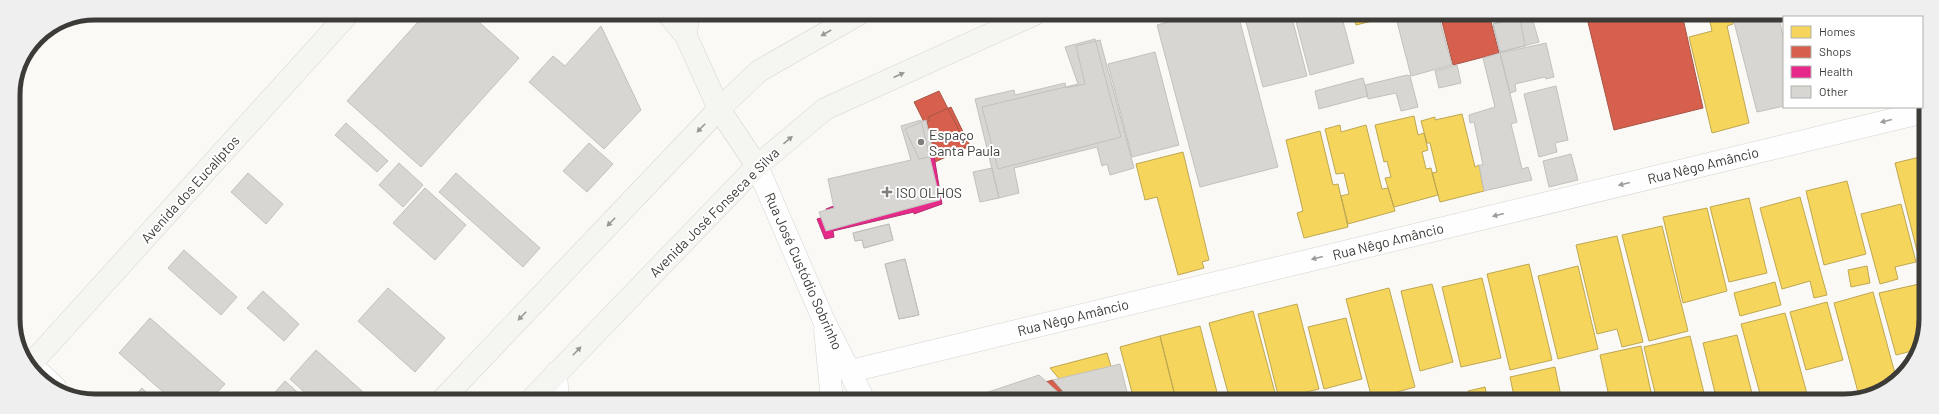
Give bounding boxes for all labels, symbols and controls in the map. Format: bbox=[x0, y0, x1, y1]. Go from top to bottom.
legend bbox=[1783, 16, 1923, 108]
text: Homes bbox=[1819, 24, 1856, 38]
one-way arrow bbox=[820, 29, 831, 36]
text: Shops bbox=[1819, 44, 1852, 58]
text: Health bbox=[1819, 64, 1853, 78]
one-way arrow bbox=[893, 72, 904, 78]
text: Other bbox=[1819, 84, 1849, 98]
one-way arrow bbox=[1880, 118, 1892, 124]
one-way arrow bbox=[696, 123, 706, 133]
place label: Espaço Santa Paula bbox=[929, 126, 1000, 159]
street label: Avenida dos Eucalíptos bbox=[137, 131, 243, 246]
one-way arrow bbox=[782, 136, 793, 145]
marker: Espaço Santa Paula bbox=[916, 137, 926, 147]
street label: Rua Nêgo Amâncio bbox=[1646, 143, 1760, 187]
street label: Avenida José Fonseca e Silva bbox=[646, 144, 782, 280]
one-way arrow bbox=[1618, 182, 1630, 188]
place label: ISO OLHOS bbox=[896, 184, 962, 201]
marker: ISO OLHOS bbox=[881, 186, 893, 198]
street label: Rua José Custódio Sobrinho bbox=[762, 190, 846, 352]
one-way arrow bbox=[1491, 212, 1504, 218]
one-way arrow bbox=[606, 217, 616, 227]
street label: Rua Nêgo Amâncio bbox=[1331, 219, 1445, 263]
one-way arrow bbox=[1311, 256, 1323, 262]
street label: Rua Nêgo Amâncio bbox=[1016, 295, 1130, 339]
one-way arrow bbox=[517, 311, 526, 321]
one-way arrow bbox=[573, 346, 582, 356]

